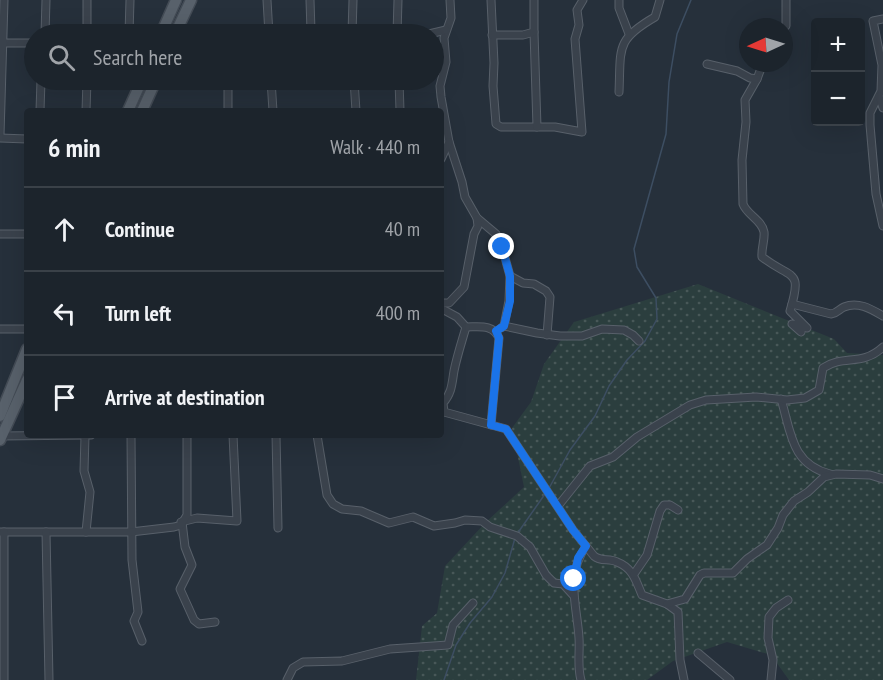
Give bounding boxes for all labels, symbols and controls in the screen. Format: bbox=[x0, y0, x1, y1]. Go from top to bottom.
north arrow bbox=[739, 18, 793, 72]
map controls bbox=[811, 18, 865, 126]
button: + bbox=[811, 18, 865, 72]
search box bbox=[24, 24, 444, 90]
icon: search bbox=[45, 41, 78, 74]
text: Search here bbox=[93, 43, 182, 71]
button: − bbox=[811, 72, 865, 126]
text: 6 min bbox=[48, 131, 101, 164]
text: Walk · 440 m bbox=[330, 134, 420, 160]
icon: ahead bbox=[48, 213, 81, 246]
text: Continue bbox=[105, 215, 175, 243]
text: 40 m bbox=[385, 216, 420, 242]
route end bbox=[488, 233, 514, 259]
icon: left bbox=[48, 297, 81, 330]
text: Turn left bbox=[105, 299, 171, 327]
text: 400 m bbox=[376, 300, 420, 326]
icon: arrive bbox=[48, 381, 81, 414]
text: Arrive at destination bbox=[105, 383, 265, 411]
route start bbox=[560, 565, 586, 591]

